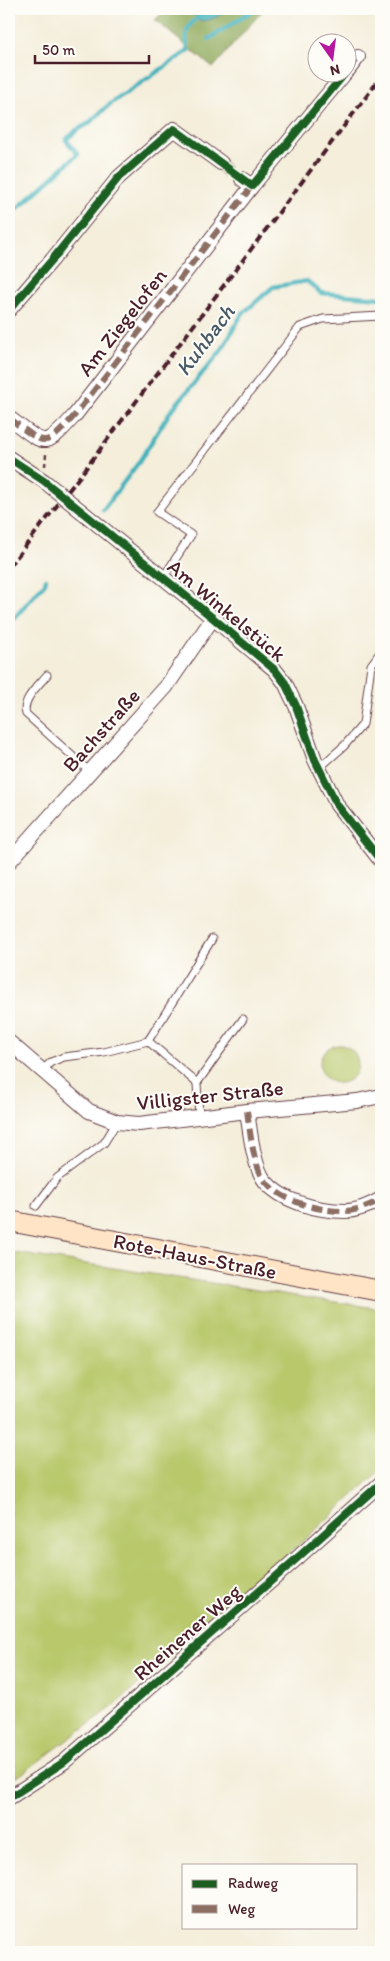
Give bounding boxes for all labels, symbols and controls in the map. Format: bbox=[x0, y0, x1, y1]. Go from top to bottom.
scale bar bbox=[35, 32, 149, 64]
north arrow bbox=[308, 32, 358, 82]
text: 50 m bbox=[42, 41, 75, 59]
text: N bbox=[328, 61, 342, 80]
street label: Am Ziegelofen bbox=[72, 263, 172, 381]
water label: Kuhbach bbox=[169, 299, 241, 381]
street label: Am Winkelstück bbox=[163, 553, 291, 667]
street label: Bachstraße bbox=[57, 683, 145, 777]
street label: Villigster Straße bbox=[135, 1075, 285, 1115]
street label: Rote-Haus-Straße bbox=[111, 1228, 279, 1284]
street label: Rheinener Weg bbox=[128, 1578, 246, 1685]
legend bbox=[182, 1864, 358, 1928]
text: Radweg bbox=[228, 1874, 278, 1892]
text: Weg bbox=[228, 1900, 255, 1918]

